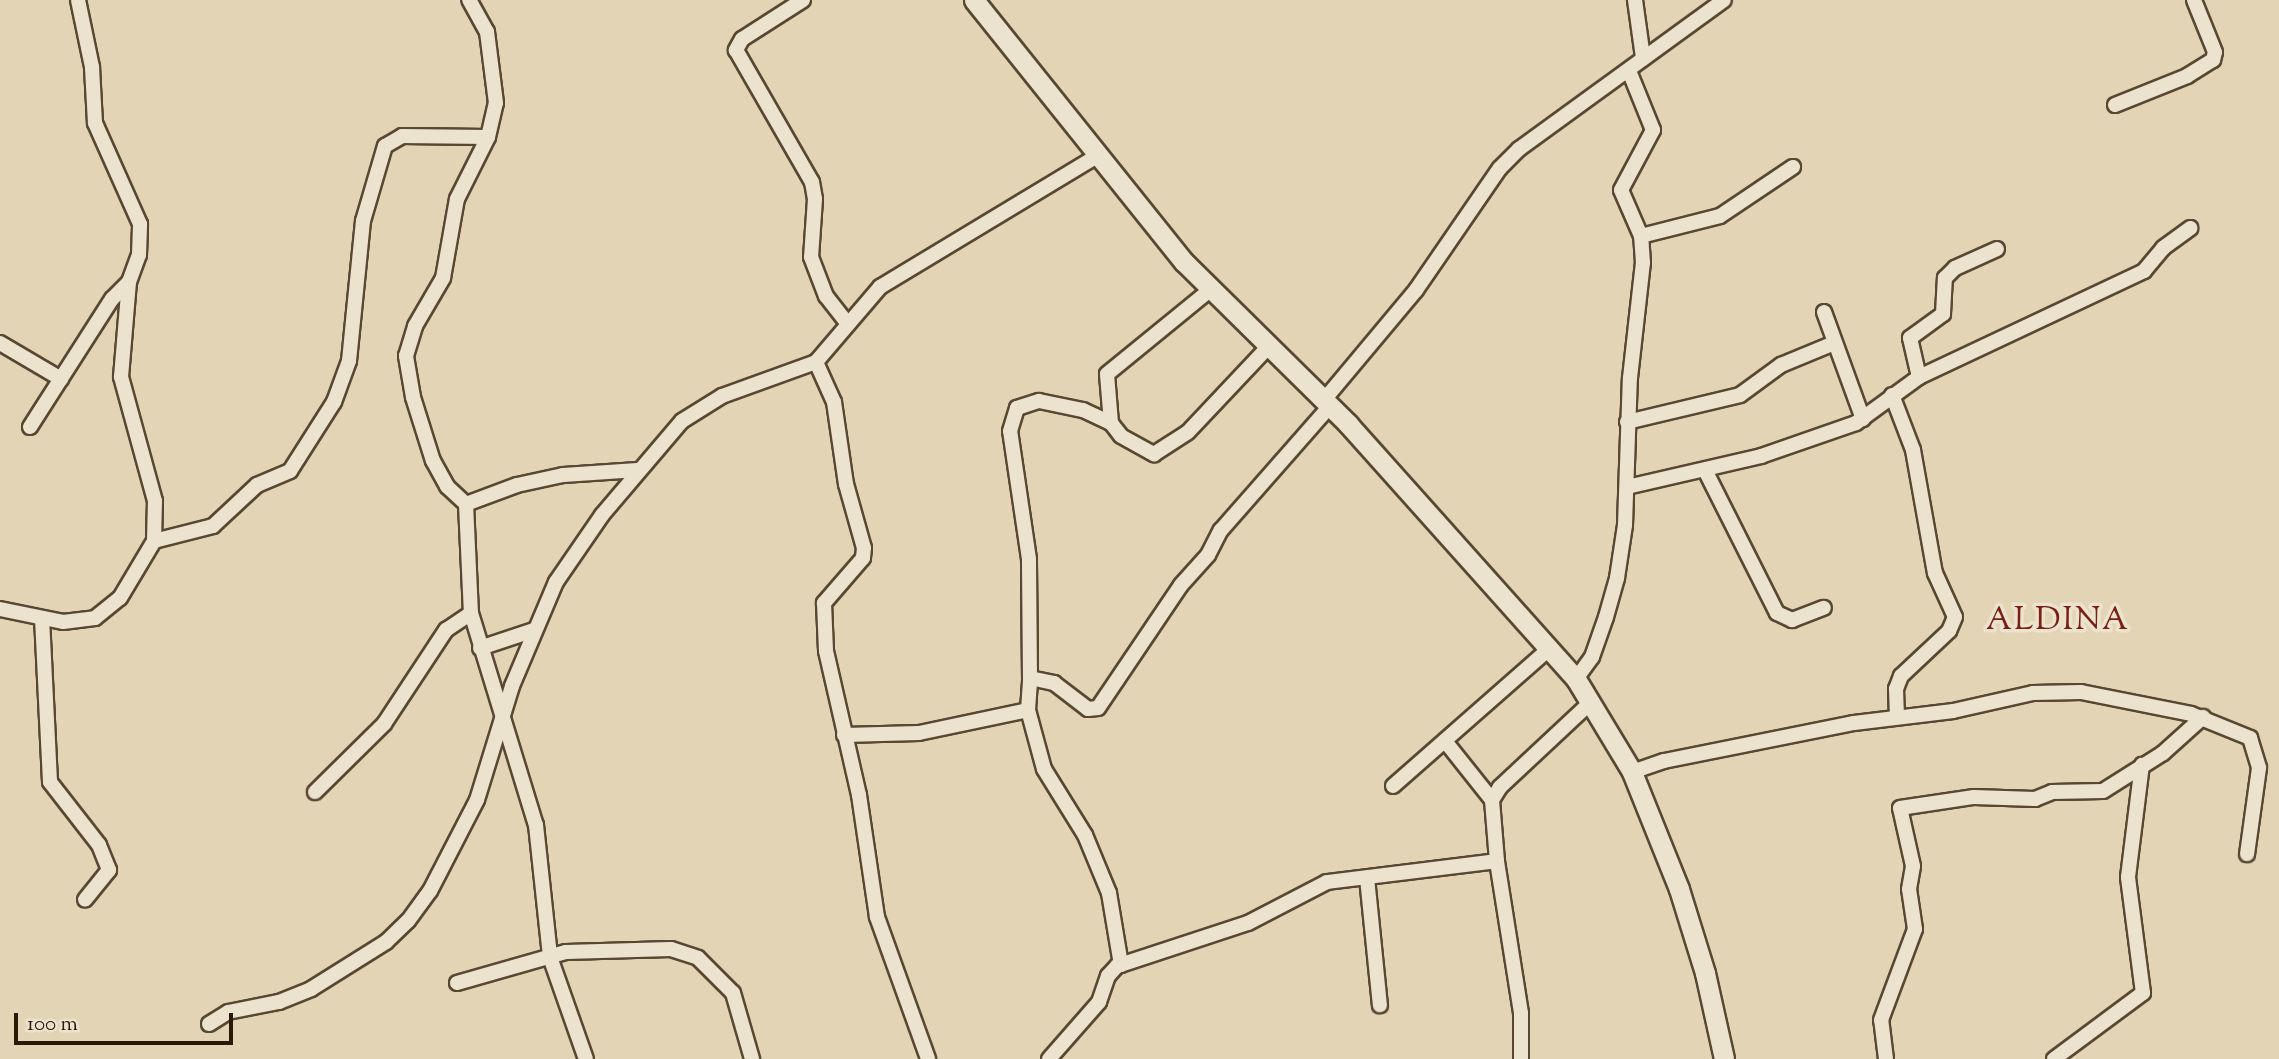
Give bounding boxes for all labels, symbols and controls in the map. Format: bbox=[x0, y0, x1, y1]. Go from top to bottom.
district label: ALDINA bbox=[1987, 602, 2129, 640]
scale bar bbox=[18, 1000, 236, 1044]
text: 100 m bbox=[27, 1010, 78, 1040]

